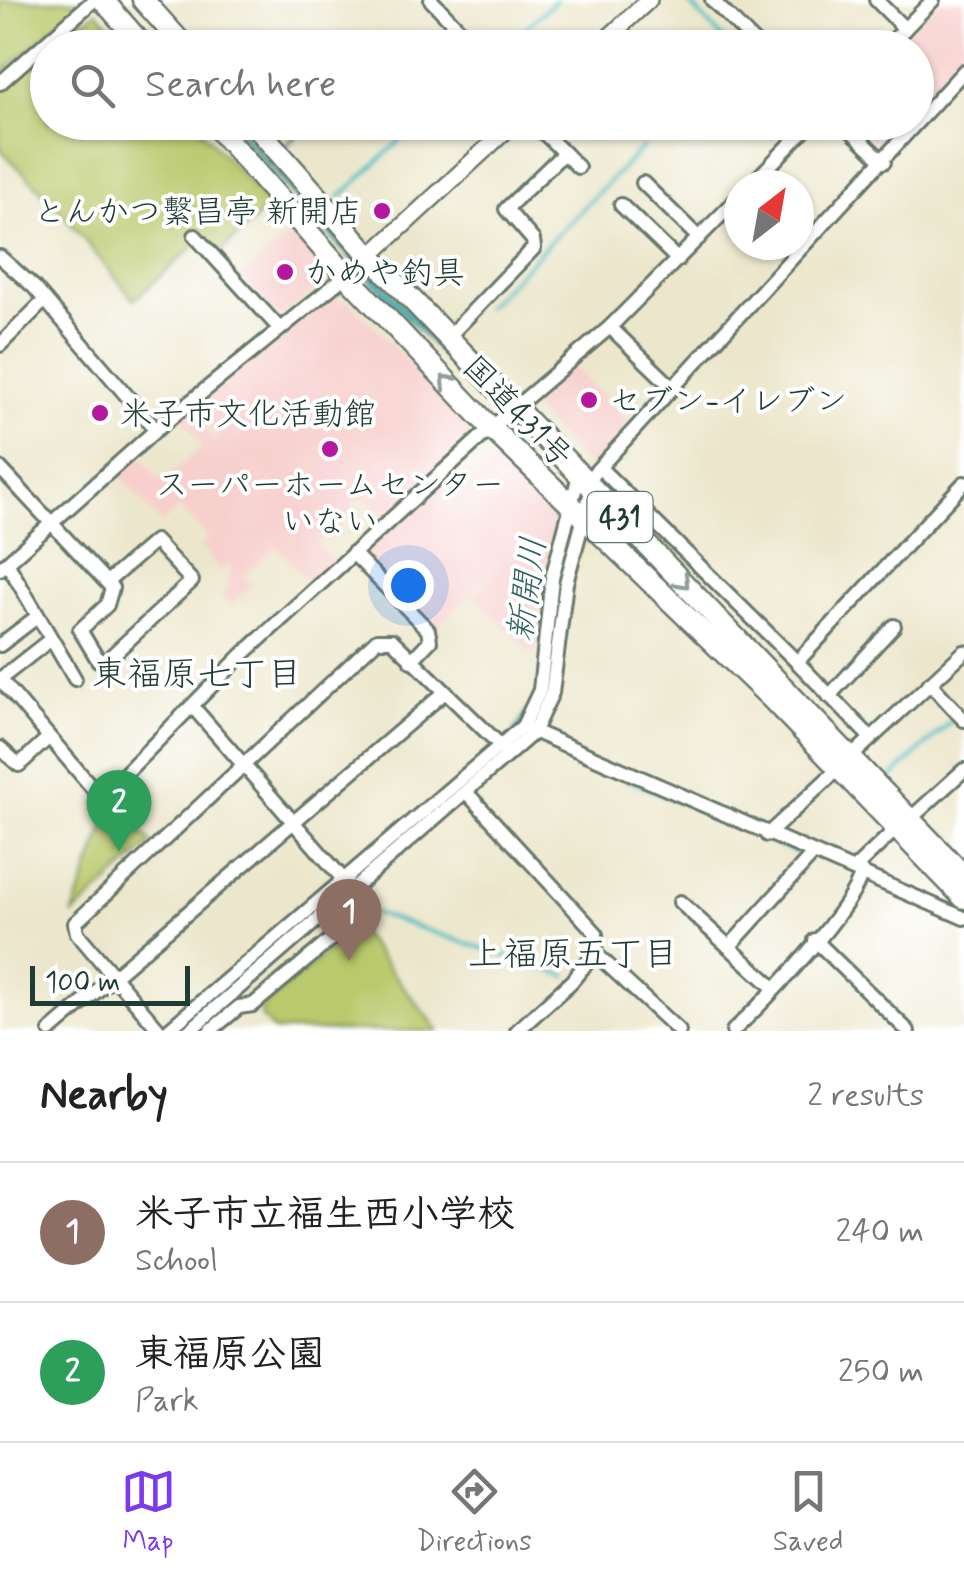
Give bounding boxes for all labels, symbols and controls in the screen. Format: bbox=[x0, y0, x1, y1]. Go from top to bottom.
search box bbox=[30, 30, 934, 140]
icon: search bbox=[65, 58, 120, 113]
text: Search here bbox=[145, 61, 336, 110]
north arrow bbox=[724, 170, 814, 260]
place label: とんかつ繫昌亭 新開店 bbox=[33, 192, 362, 234]
marker: とんかつ繫昌亭 新開店 bbox=[371, 200, 393, 222]
place label: かめや釣具 bbox=[305, 253, 465, 295]
marker: かめや釣具 bbox=[274, 261, 296, 283]
street label: 国道431号 bbox=[453, 347, 581, 478]
one-way arrow bbox=[441, 375, 459, 393]
place label: セブン-イレブン bbox=[609, 381, 847, 423]
marker: セブン-イレブン bbox=[578, 389, 600, 411]
place label: 米子市文化活動館 bbox=[120, 394, 376, 436]
marker: 米子市文化活動館 bbox=[89, 402, 111, 424]
marker: スーパーホームセンター いない bbox=[319, 438, 341, 460]
place label: スーパーホームセンター いない bbox=[156, 465, 504, 544]
road number: 431 bbox=[588, 492, 652, 542]
water label: 新開川 bbox=[498, 534, 558, 644]
your location bbox=[383, 560, 434, 611]
one-way arrow bbox=[671, 570, 689, 588]
district label: 東福原七丁目 bbox=[92, 652, 302, 698]
pin: 2 bbox=[86, 770, 152, 852]
pin: 1 bbox=[316, 878, 382, 961]
district label: 上福原五丁目 bbox=[468, 932, 678, 978]
scale bar bbox=[30, 961, 190, 1006]
text: 100 m bbox=[45, 965, 120, 1002]
text: Nearby bbox=[40, 1069, 168, 1124]
text: 2 results bbox=[807, 1075, 924, 1117]
text: 米子市立福生西小学校 bbox=[135, 1191, 515, 1240]
text: 1 bbox=[65, 1211, 80, 1253]
text: 240 m bbox=[836, 1211, 924, 1253]
text: School bbox=[135, 1240, 218, 1282]
text: 東福原公園 bbox=[135, 1331, 325, 1380]
text: 2 bbox=[65, 1351, 80, 1393]
text: 250 m bbox=[838, 1351, 924, 1393]
text: Park bbox=[135, 1380, 199, 1422]
tab: Map bbox=[121, 1464, 176, 1561]
tab: Directions bbox=[417, 1464, 532, 1561]
tab: Saved bbox=[773, 1464, 843, 1561]

